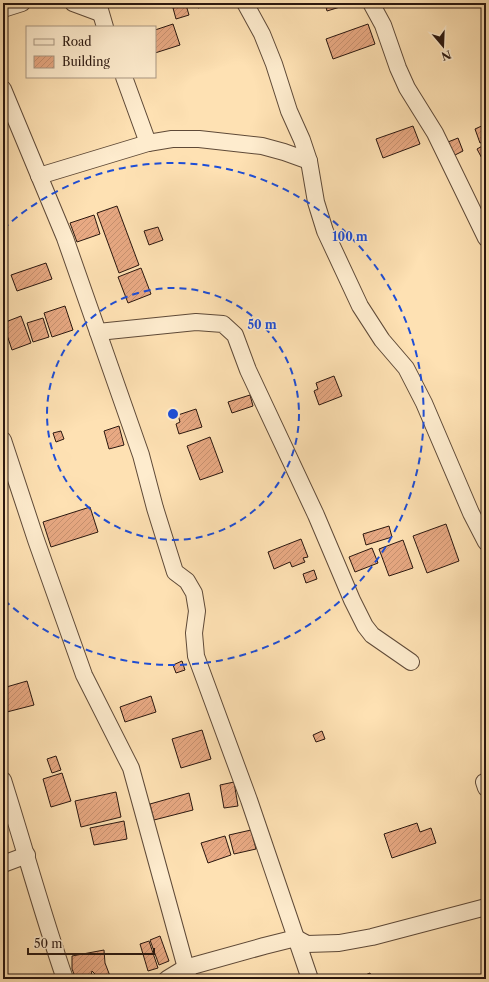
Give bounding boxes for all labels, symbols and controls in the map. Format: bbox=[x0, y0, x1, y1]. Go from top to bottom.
legend bbox=[26, 26, 156, 78]
north arrow bbox=[423, 26, 463, 66]
text: Road bbox=[62, 34, 92, 49]
text: N bbox=[439, 47, 453, 64]
text: Building bbox=[62, 54, 110, 69]
text: 100 m bbox=[332, 229, 368, 244]
text: 50 m bbox=[247, 317, 277, 332]
centre of rings bbox=[166, 407, 180, 421]
scale bar bbox=[28, 930, 154, 956]
text: 50 m bbox=[34, 936, 63, 951]

